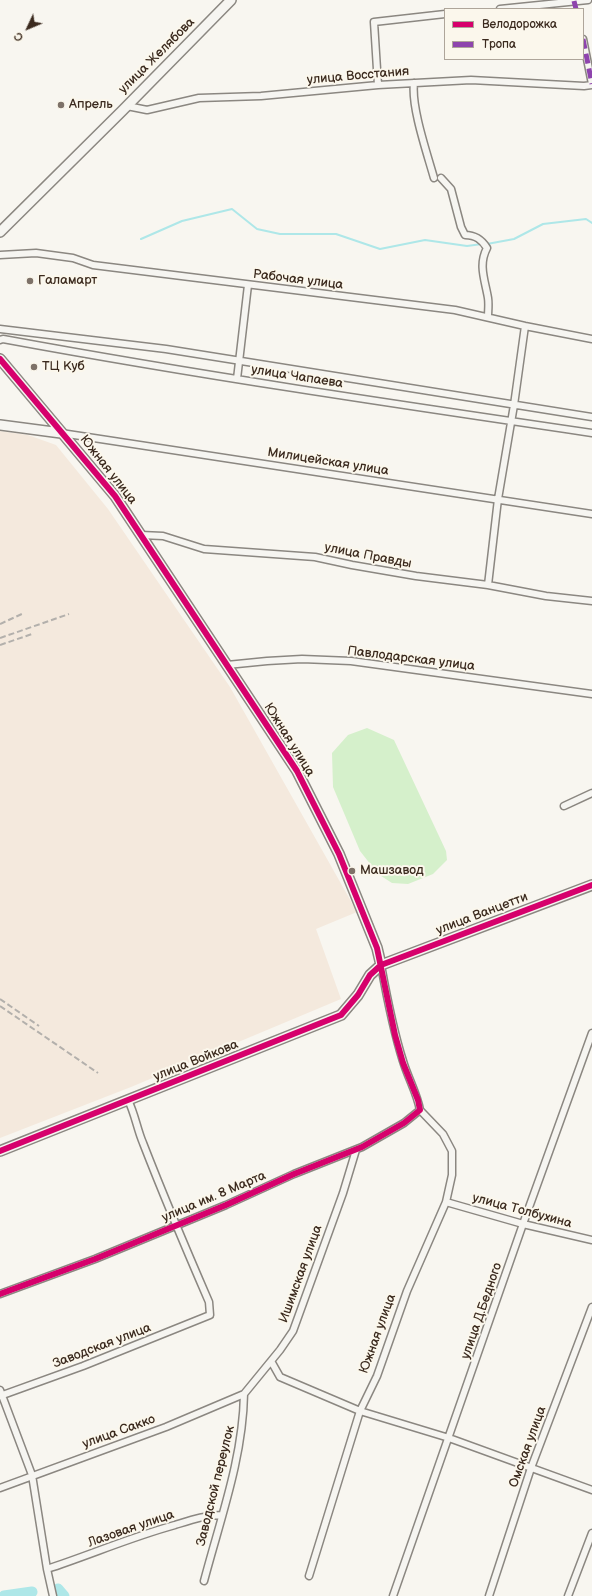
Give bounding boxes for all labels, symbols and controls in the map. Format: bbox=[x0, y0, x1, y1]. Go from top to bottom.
north arrow bbox=[8, 8, 48, 48]
legend bbox=[444, 8, 584, 60]
street label: улица Желябова bbox=[116, 15, 198, 97]
text: Велодорожка bbox=[482, 17, 557, 32]
text: С bbox=[12, 29, 26, 44]
text: Тропа bbox=[482, 37, 516, 52]
street label: улица Восстания bbox=[306, 64, 410, 88]
place label: Апрель bbox=[69, 97, 113, 113]
marker: Апрель bbox=[56, 100, 66, 110]
street label: Рабочая улица bbox=[252, 267, 344, 293]
place label: Галамарт bbox=[38, 273, 97, 289]
marker: Галамарт bbox=[25, 276, 35, 286]
place label: ТЦ Куб bbox=[42, 359, 85, 375]
marker: ТЦ Куб bbox=[29, 362, 39, 372]
street label: улица Чапаева bbox=[250, 362, 344, 392]
street label: Южная улица bbox=[76, 432, 140, 508]
street label: Милицейская улица bbox=[266, 445, 390, 479]
street label: улица Правды bbox=[323, 540, 413, 572]
street label: Павлодарская улица bbox=[346, 643, 476, 675]
street label: Южная улица bbox=[260, 700, 318, 780]
place label: Машзавод bbox=[360, 863, 424, 879]
marker: Машзавод bbox=[347, 866, 357, 876]
street label: улица Ванцетти bbox=[434, 889, 530, 939]
street label: улица Войкова bbox=[151, 1037, 241, 1085]
street label: улица им. 8 Марта bbox=[160, 1168, 268, 1226]
street label: улица Толбухина bbox=[471, 1190, 573, 1232]
street label: Ишимская улица bbox=[276, 1223, 326, 1325]
street label: улица Д.Бедного bbox=[458, 1261, 506, 1361]
street label: Южная улица bbox=[356, 1292, 400, 1376]
street label: Заводская улица bbox=[51, 1320, 153, 1372]
street label: Омская улица bbox=[506, 1404, 550, 1490]
street label: улица Сакко bbox=[80, 1412, 158, 1452]
street label: Заводской переулок bbox=[193, 1424, 239, 1548]
street label: Лазовая улица bbox=[86, 1507, 176, 1551]

